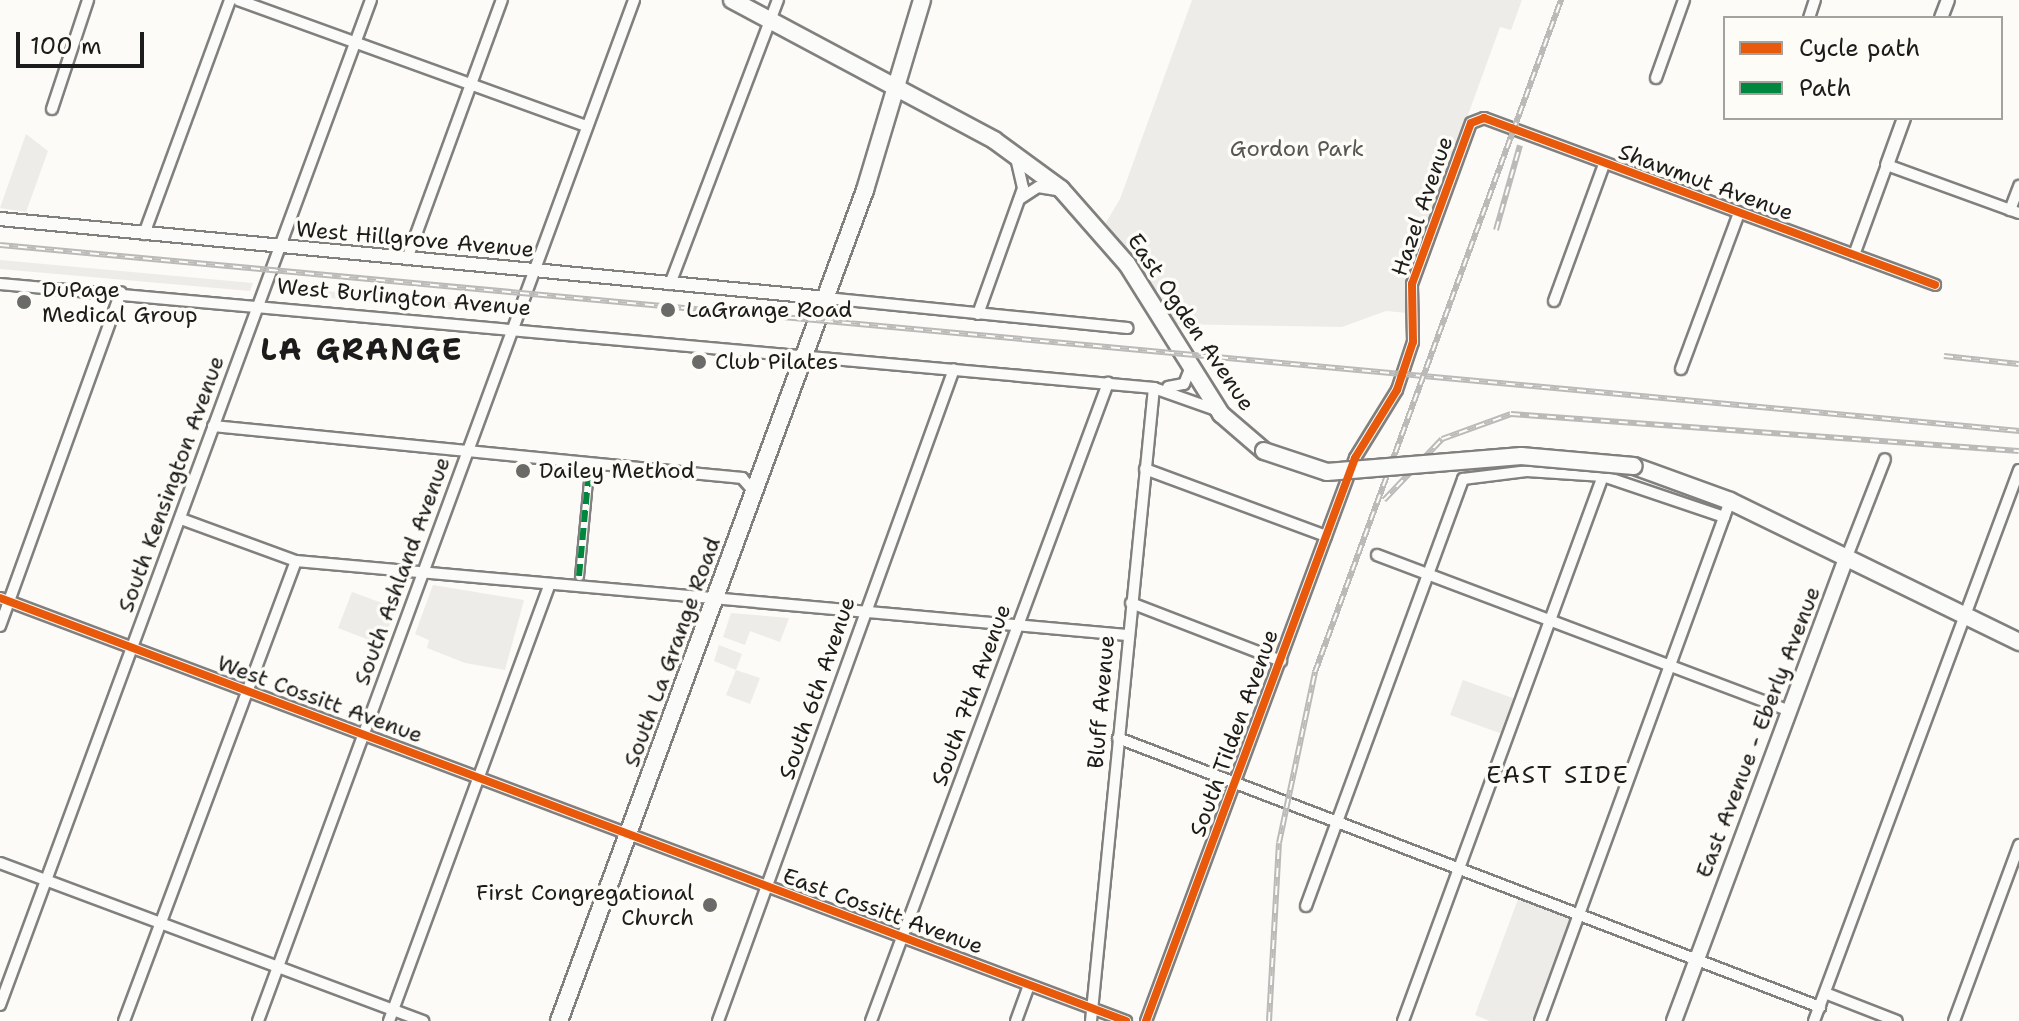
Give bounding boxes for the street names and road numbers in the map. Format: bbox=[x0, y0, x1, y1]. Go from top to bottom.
street label: Hazel Avenue bbox=[1386, 133, 1458, 279]
street label: Shawmut Avenue bbox=[1615, 138, 1797, 226]
street label: West Hillgrove Avenue bbox=[295, 215, 535, 263]
street label: East Ogden Avenue bbox=[1122, 228, 1260, 416]
street label: West Burlington Avenue bbox=[276, 273, 532, 321]
street label: South Kensington Avenue bbox=[112, 352, 230, 616]
street label: South Ashland Avenue bbox=[348, 453, 456, 689]
street label: South La Grange Road bbox=[618, 534, 726, 770]
street label: East Avenue - Eberly Avenue bbox=[1690, 583, 1826, 881]
street label: South 6th Avenue bbox=[773, 593, 861, 783]
street label: South 7th Avenue bbox=[926, 601, 1016, 789]
street label: South Tilden Avenue bbox=[1184, 626, 1284, 840]
street label: Bluff Avenue bbox=[1082, 634, 1120, 770]
street label: West Cossitt Avenue bbox=[214, 650, 426, 748]
street label: East Cossitt Avenue bbox=[779, 862, 987, 960]

